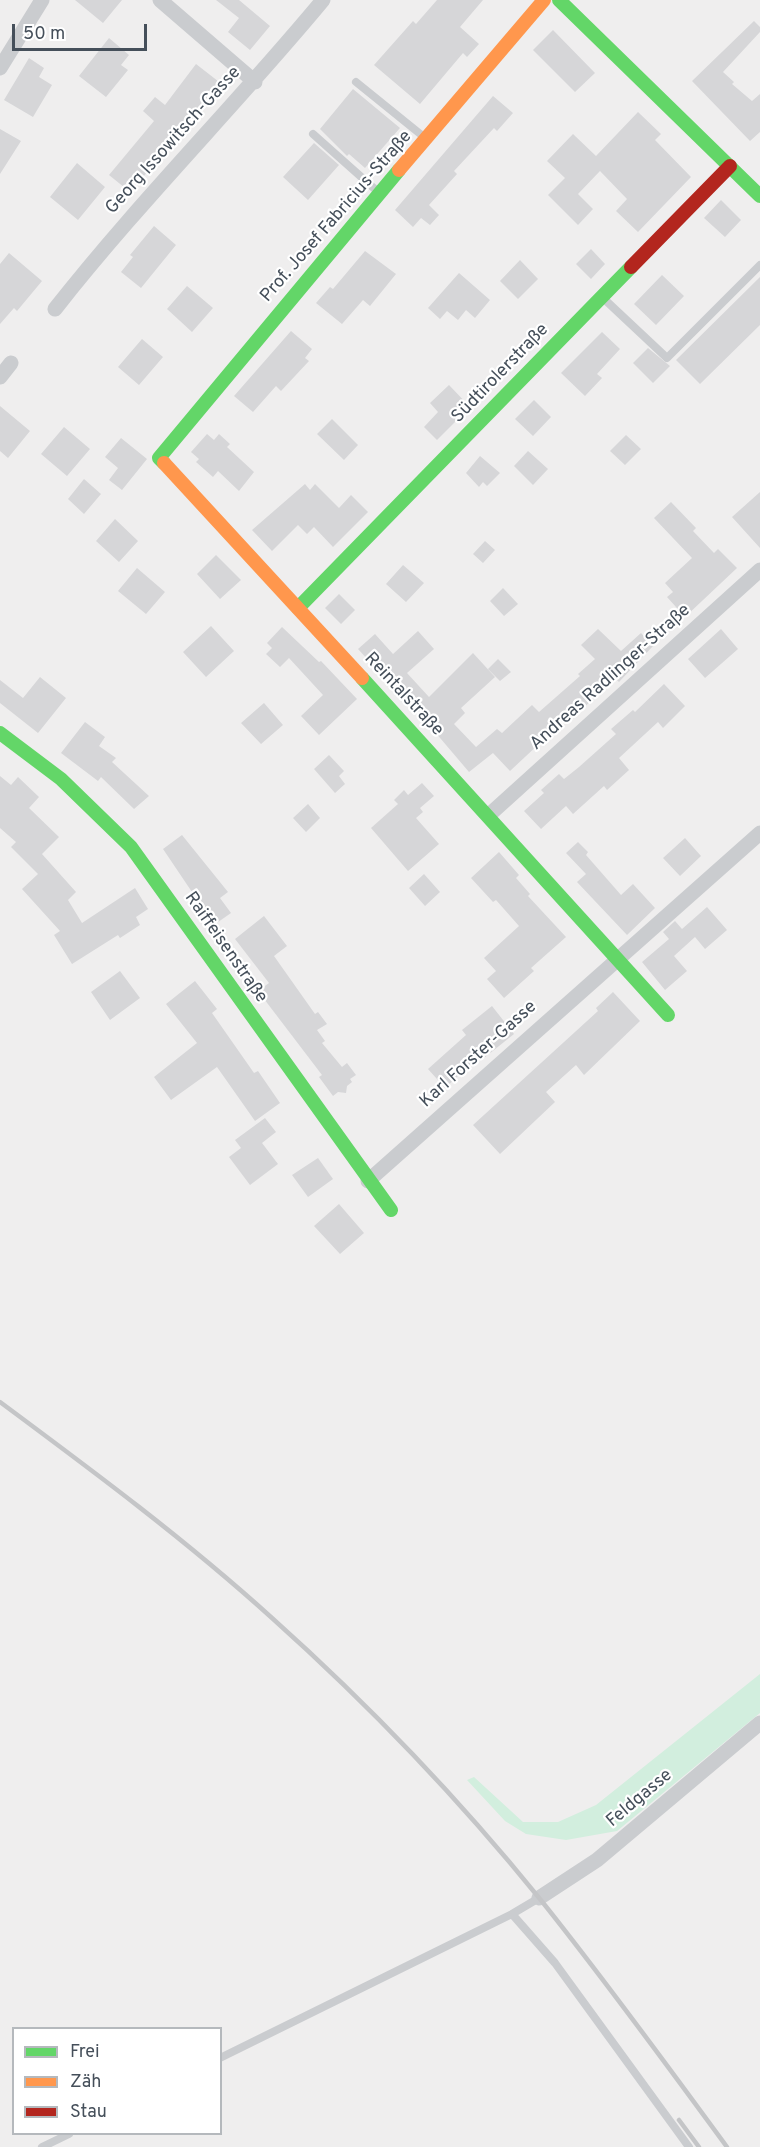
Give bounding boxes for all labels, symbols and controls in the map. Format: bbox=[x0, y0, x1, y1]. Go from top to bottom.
scale bar bbox=[15, 12, 150, 50]
text: 50 m bbox=[23, 23, 65, 46]
street label: Georg Issowitsch-Gasse bbox=[102, 63, 246, 219]
street label: Prof. Josef Fabricius-Straße bbox=[257, 127, 417, 307]
street label: Südtirolerstraße bbox=[448, 320, 554, 428]
street label: Andreas Radlinger-Straße bbox=[526, 600, 696, 756]
street label: Reintalstraße bbox=[359, 649, 447, 741]
street label: Raiffeisenstraße bbox=[179, 888, 271, 1008]
street label: Karl Forster-Gasse bbox=[416, 997, 542, 1113]
street label: Feldgasse bbox=[603, 1765, 677, 1833]
legend bbox=[12, 2027, 222, 2135]
text: Frei bbox=[70, 2041, 100, 2064]
text: Zäh bbox=[70, 2071, 101, 2094]
text: Stau bbox=[70, 2101, 107, 2124]

